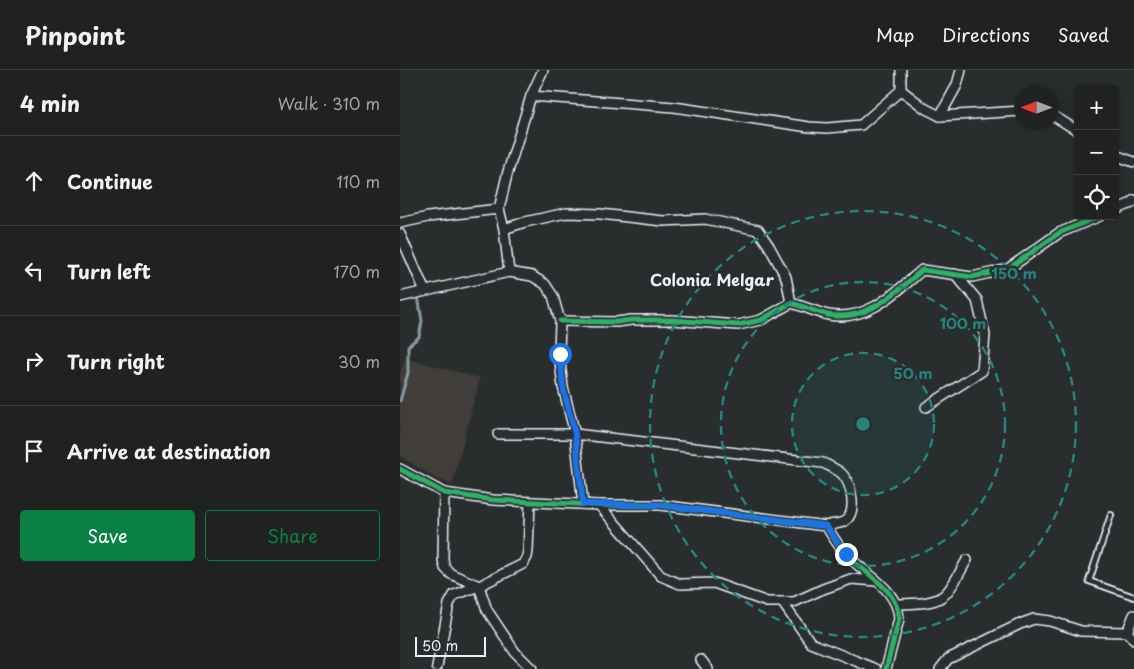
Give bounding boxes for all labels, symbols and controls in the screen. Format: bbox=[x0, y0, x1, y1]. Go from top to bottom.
text: Pinpoint bbox=[25, 17, 126, 53]
text: Map bbox=[876, 21, 914, 48]
text: Directions bbox=[942, 21, 1030, 48]
text: Saved bbox=[1058, 21, 1109, 48]
north arrow bbox=[1014, 85, 1059, 130]
map controls bbox=[1074, 85, 1119, 220]
button: + bbox=[1074, 85, 1119, 130]
text: 4 min bbox=[20, 87, 80, 119]
text: Walk · 310 m bbox=[278, 91, 380, 115]
button: − bbox=[1074, 130, 1119, 175]
icon: ahead bbox=[20, 167, 48, 195]
text: Continue bbox=[67, 167, 153, 195]
text: 110 m bbox=[337, 169, 380, 193]
button: locate bbox=[1074, 175, 1119, 220]
icon: left bbox=[20, 257, 48, 285]
text: Turn left bbox=[67, 257, 151, 285]
text: 170 m bbox=[334, 259, 380, 283]
text: 150 m bbox=[991, 261, 1037, 284]
district label: Colonia Melgar bbox=[650, 267, 774, 291]
text: 100 m bbox=[940, 311, 986, 334]
route start bbox=[549, 343, 572, 366]
icon: right bbox=[20, 347, 48, 375]
text: Turn right bbox=[67, 347, 165, 375]
text: 30 m bbox=[338, 349, 380, 373]
text: 50 m bbox=[894, 361, 932, 384]
centre of rings bbox=[854, 415, 872, 433]
icon: arrive bbox=[20, 437, 48, 465]
text: Arrive at destination bbox=[67, 437, 271, 465]
button: Save bbox=[20, 510, 195, 561]
button: Share bbox=[205, 510, 380, 561]
route end bbox=[835, 543, 858, 566]
scale bar bbox=[415, 634, 486, 657]
text: 50 m bbox=[422, 635, 458, 656]

